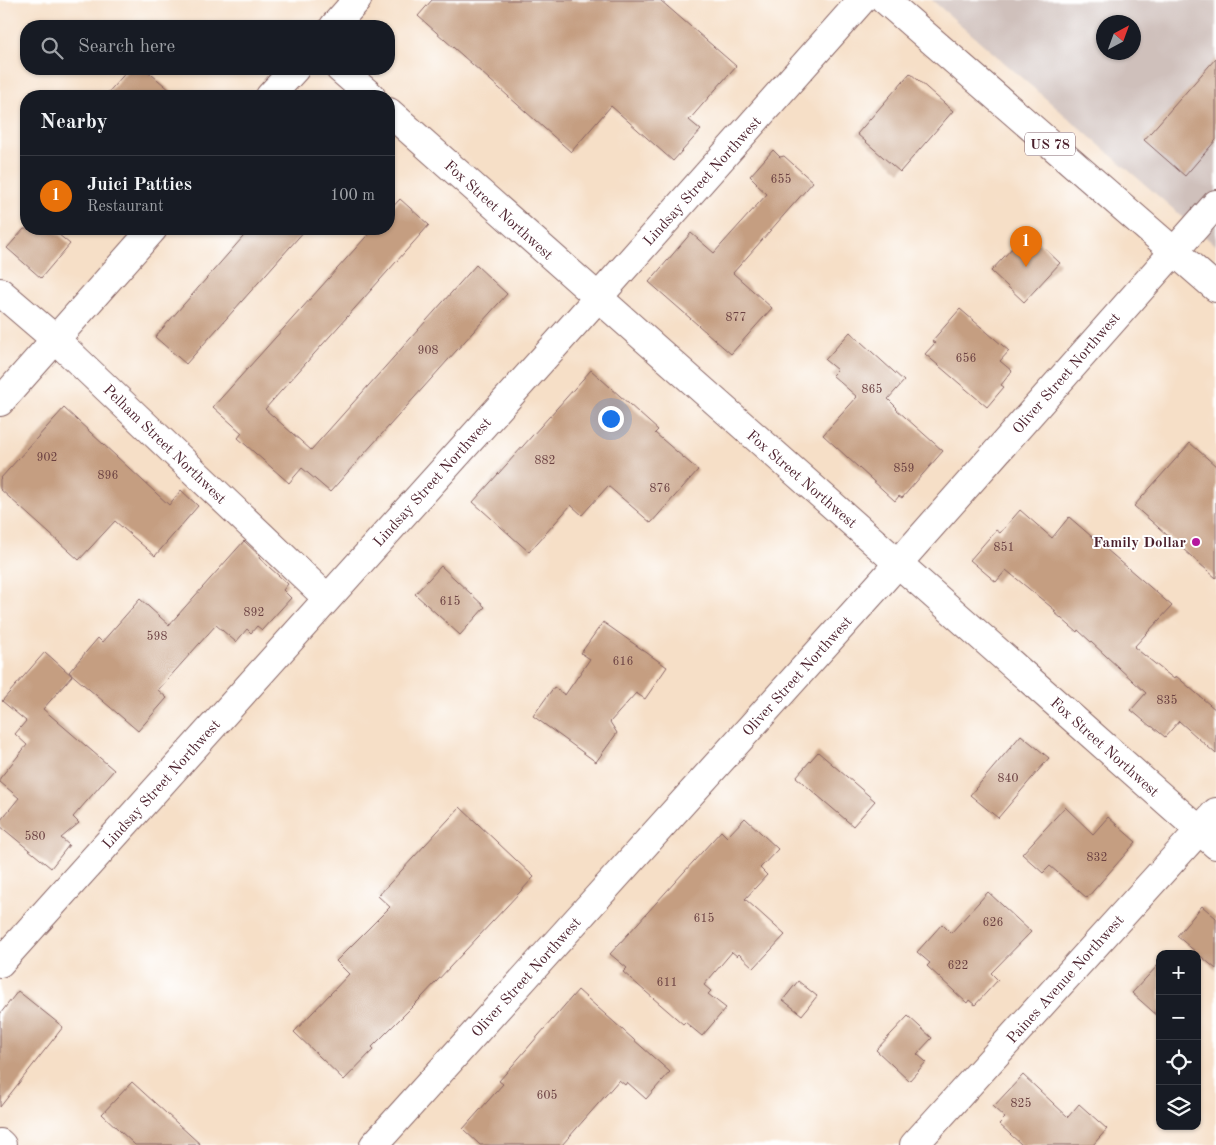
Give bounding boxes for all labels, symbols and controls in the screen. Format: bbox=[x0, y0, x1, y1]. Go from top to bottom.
north arrow bbox=[1096, 15, 1141, 60]
search box bbox=[20, 20, 395, 75]
icon: search bbox=[38, 34, 66, 62]
text: Search here bbox=[78, 38, 175, 57]
text: Nearby bbox=[40, 112, 108, 133]
street label: Lindsay Street Northwest bbox=[641, 115, 765, 249]
road number: US 78 bbox=[1025, 132, 1075, 156]
street label: Fox Street Northwest bbox=[441, 159, 555, 264]
house number: 655 bbox=[771, 173, 791, 186]
text: Juici Patties bbox=[87, 176, 192, 195]
text: 1 bbox=[51, 188, 61, 204]
text: 100 m bbox=[330, 188, 375, 204]
text: Restaurant bbox=[87, 199, 164, 215]
pin: 1 bbox=[1010, 226, 1042, 267]
street label: Oliver Street Northwest bbox=[1011, 311, 1124, 437]
house number: 877 bbox=[726, 312, 746, 324]
house number: 908 bbox=[418, 345, 438, 357]
house number: 656 bbox=[956, 352, 976, 365]
street label: Pelham Street Northwest bbox=[100, 383, 228, 507]
house number: 865 bbox=[862, 383, 882, 396]
your location bbox=[598, 406, 624, 432]
street label: Lindsay Street Northwest bbox=[371, 416, 495, 550]
street label: Fox Street Northwest bbox=[743, 428, 859, 532]
house number: 902 bbox=[37, 452, 57, 464]
house number: 882 bbox=[535, 455, 555, 467]
house number: 859 bbox=[894, 462, 914, 475]
house number: 896 bbox=[98, 470, 118, 482]
house number: 876 bbox=[650, 483, 670, 495]
place label: Family Dollar bbox=[1093, 536, 1186, 551]
marker: Family Dollar bbox=[1190, 536, 1202, 548]
house number: 851 bbox=[994, 541, 1014, 554]
house number: 615 bbox=[440, 595, 460, 608]
house number: 892 bbox=[244, 607, 264, 619]
street label: Oliver Street Northwest bbox=[741, 614, 856, 740]
house number: 598 bbox=[147, 630, 167, 643]
house number: 616 bbox=[613, 656, 633, 668]
house number: 835 bbox=[1157, 694, 1177, 707]
street label: Fox Street Northwest bbox=[1047, 696, 1161, 801]
street label: Lindsay Street Northwest bbox=[100, 718, 224, 852]
house number: 840 bbox=[998, 773, 1018, 785]
house number: 580 bbox=[25, 830, 45, 843]
house number: 832 bbox=[1087, 852, 1107, 864]
house number: 615 bbox=[694, 912, 714, 925]
street label: Paines Avenue Northwest bbox=[1005, 913, 1127, 1047]
street label: Oliver Street Northwest bbox=[470, 915, 585, 1041]
house number: 626 bbox=[983, 917, 1003, 929]
map controls bbox=[1156, 950, 1201, 1130]
button: + bbox=[1156, 950, 1201, 995]
house number: 622 bbox=[948, 960, 968, 972]
house number: 611 bbox=[657, 977, 677, 989]
button: − bbox=[1156, 995, 1201, 1040]
button: locate bbox=[1156, 1040, 1201, 1085]
button: layers bbox=[1156, 1085, 1201, 1130]
house number: 605 bbox=[537, 1089, 557, 1102]
house number: 825 bbox=[1011, 1097, 1031, 1110]

